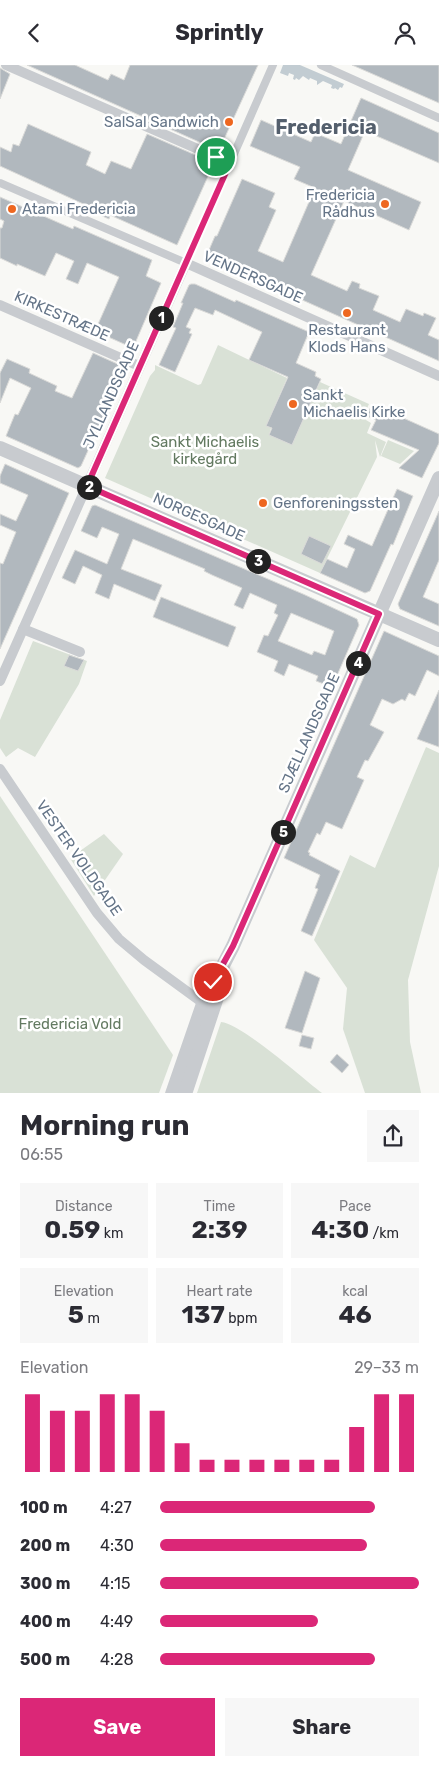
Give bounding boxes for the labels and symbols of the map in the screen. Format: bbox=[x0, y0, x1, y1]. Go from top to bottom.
place label: SalSal Sandwich bbox=[104, 113, 219, 131]
district label: Fredericia bbox=[275, 115, 377, 139]
marker: SalSal Sandwich bbox=[223, 116, 235, 128]
pin bbox=[195, 136, 237, 178]
place label: Fredericia Rådhus bbox=[306, 186, 375, 221]
marker: Fredericia Rådhus bbox=[379, 198, 391, 210]
place label: Atami Fredericia bbox=[22, 200, 136, 218]
marker: Atami Fredericia bbox=[6, 203, 18, 215]
street label: VENDERSGADE bbox=[200, 247, 306, 307]
street label: KIRKESTRÆDE bbox=[12, 287, 112, 345]
pin: 1 bbox=[148, 305, 174, 331]
marker: Restaurant Klods Hans bbox=[341, 307, 353, 319]
place label: Restaurant Klods Hans bbox=[308, 321, 386, 356]
street label: JYLLANDSGADE bbox=[79, 338, 143, 452]
place label: Sankt Michaelis Kirke bbox=[303, 386, 405, 421]
marker: Sankt Michaelis Kirke bbox=[287, 398, 299, 410]
park label: Sankt Michaelis kirkegård bbox=[151, 433, 260, 468]
pin: 2 bbox=[76, 475, 102, 499]
street label: NORGESGADE bbox=[150, 489, 248, 545]
place label: Genforeningssten bbox=[273, 494, 398, 512]
marker: Genforeningssten bbox=[257, 497, 269, 509]
pin: 3 bbox=[246, 549, 270, 573]
pin: 4 bbox=[346, 651, 370, 675]
street label: SJÆLLANDSGADE bbox=[275, 670, 343, 796]
street label: VESTER VOLDGADE bbox=[32, 797, 126, 919]
pin: 5 bbox=[270, 819, 296, 845]
pin bbox=[192, 961, 234, 1003]
park label: Fredericia Vold bbox=[19, 1015, 121, 1033]

